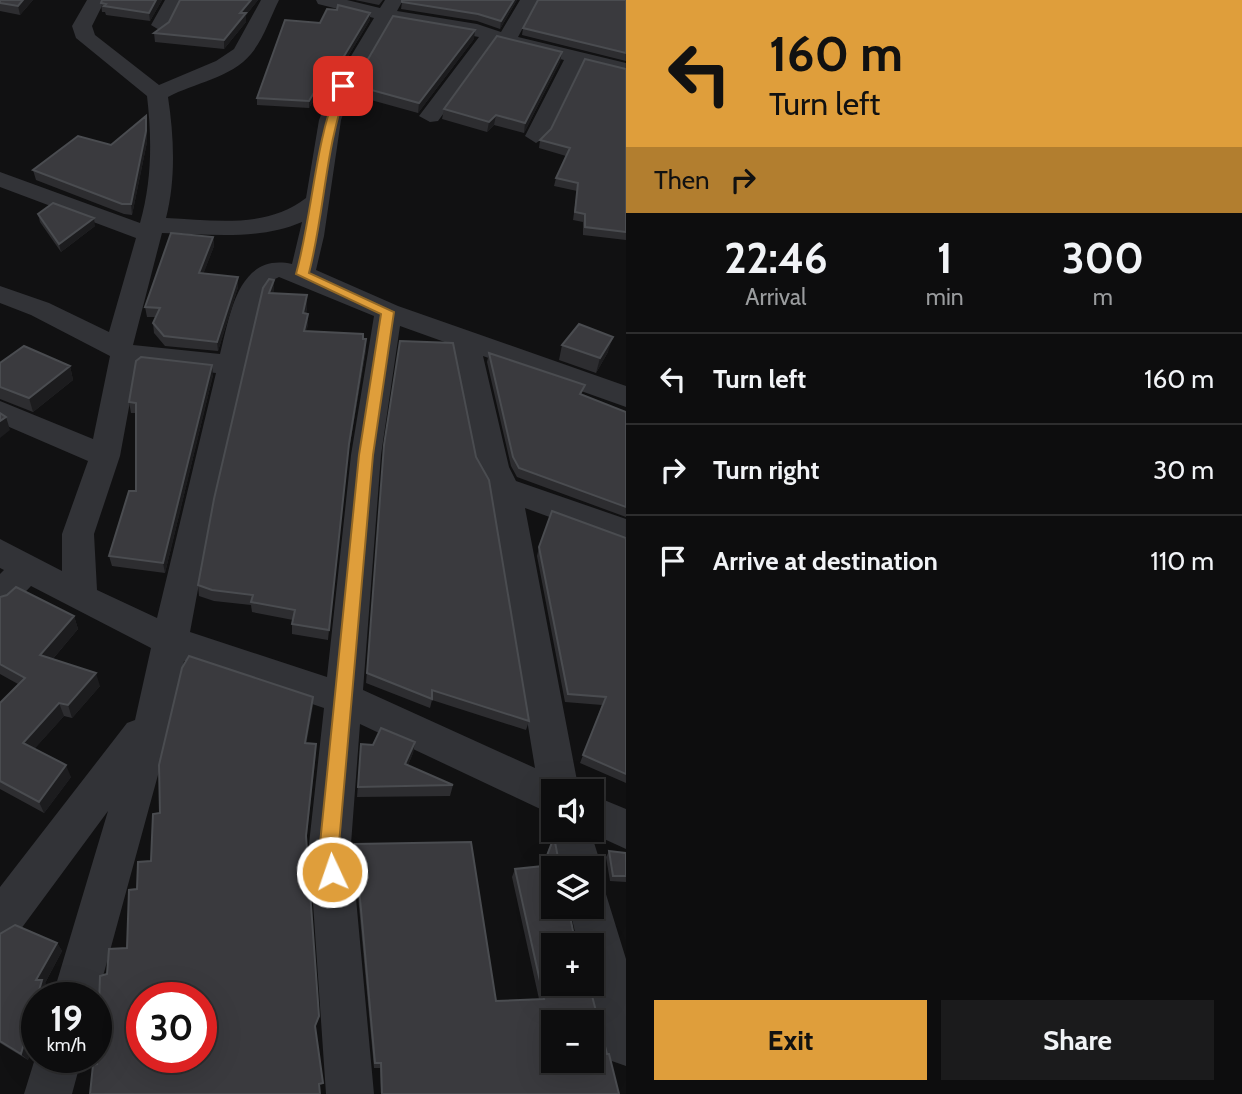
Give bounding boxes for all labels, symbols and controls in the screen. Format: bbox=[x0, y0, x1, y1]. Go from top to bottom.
text: 160 m bbox=[769, 24, 903, 83]
icon: left bbox=[654, 28, 745, 119]
pin bbox=[313, 56, 373, 116]
icon: arrive bbox=[324, 67, 362, 105]
text: Turn left bbox=[769, 84, 880, 123]
icon: right bbox=[724, 161, 762, 199]
text: Then bbox=[654, 164, 710, 196]
text: 22:46 bbox=[724, 232, 828, 284]
text: 1 bbox=[937, 232, 953, 284]
text: 300 bbox=[1062, 232, 1144, 284]
text: Arrival bbox=[745, 283, 807, 311]
text: min bbox=[926, 283, 964, 311]
text: m bbox=[1093, 283, 1113, 311]
icon: left bbox=[654, 360, 692, 398]
text: Turn left bbox=[713, 363, 806, 395]
text: 160 m bbox=[1144, 363, 1214, 395]
icon: right bbox=[654, 451, 692, 489]
text: Turn right bbox=[713, 454, 819, 486]
text: 30 m bbox=[1153, 454, 1214, 486]
icon: arrive bbox=[654, 542, 692, 580]
text: Arrive at destination bbox=[713, 545, 938, 577]
text: 110 m bbox=[1150, 545, 1214, 577]
map controls bbox=[541, 779, 604, 1073]
button: sound bbox=[541, 779, 604, 842]
position arrow bbox=[295, 835, 369, 909]
button: layers bbox=[541, 856, 604, 919]
button: + bbox=[541, 933, 604, 996]
speed limit sign: 30 bbox=[126, 982, 217, 1073]
text: 19 bbox=[50, 997, 83, 1040]
button: Exit bbox=[654, 1000, 927, 1080]
button: Share bbox=[941, 1000, 1214, 1080]
button: − bbox=[541, 1010, 604, 1073]
text: km/h bbox=[47, 1034, 86, 1056]

